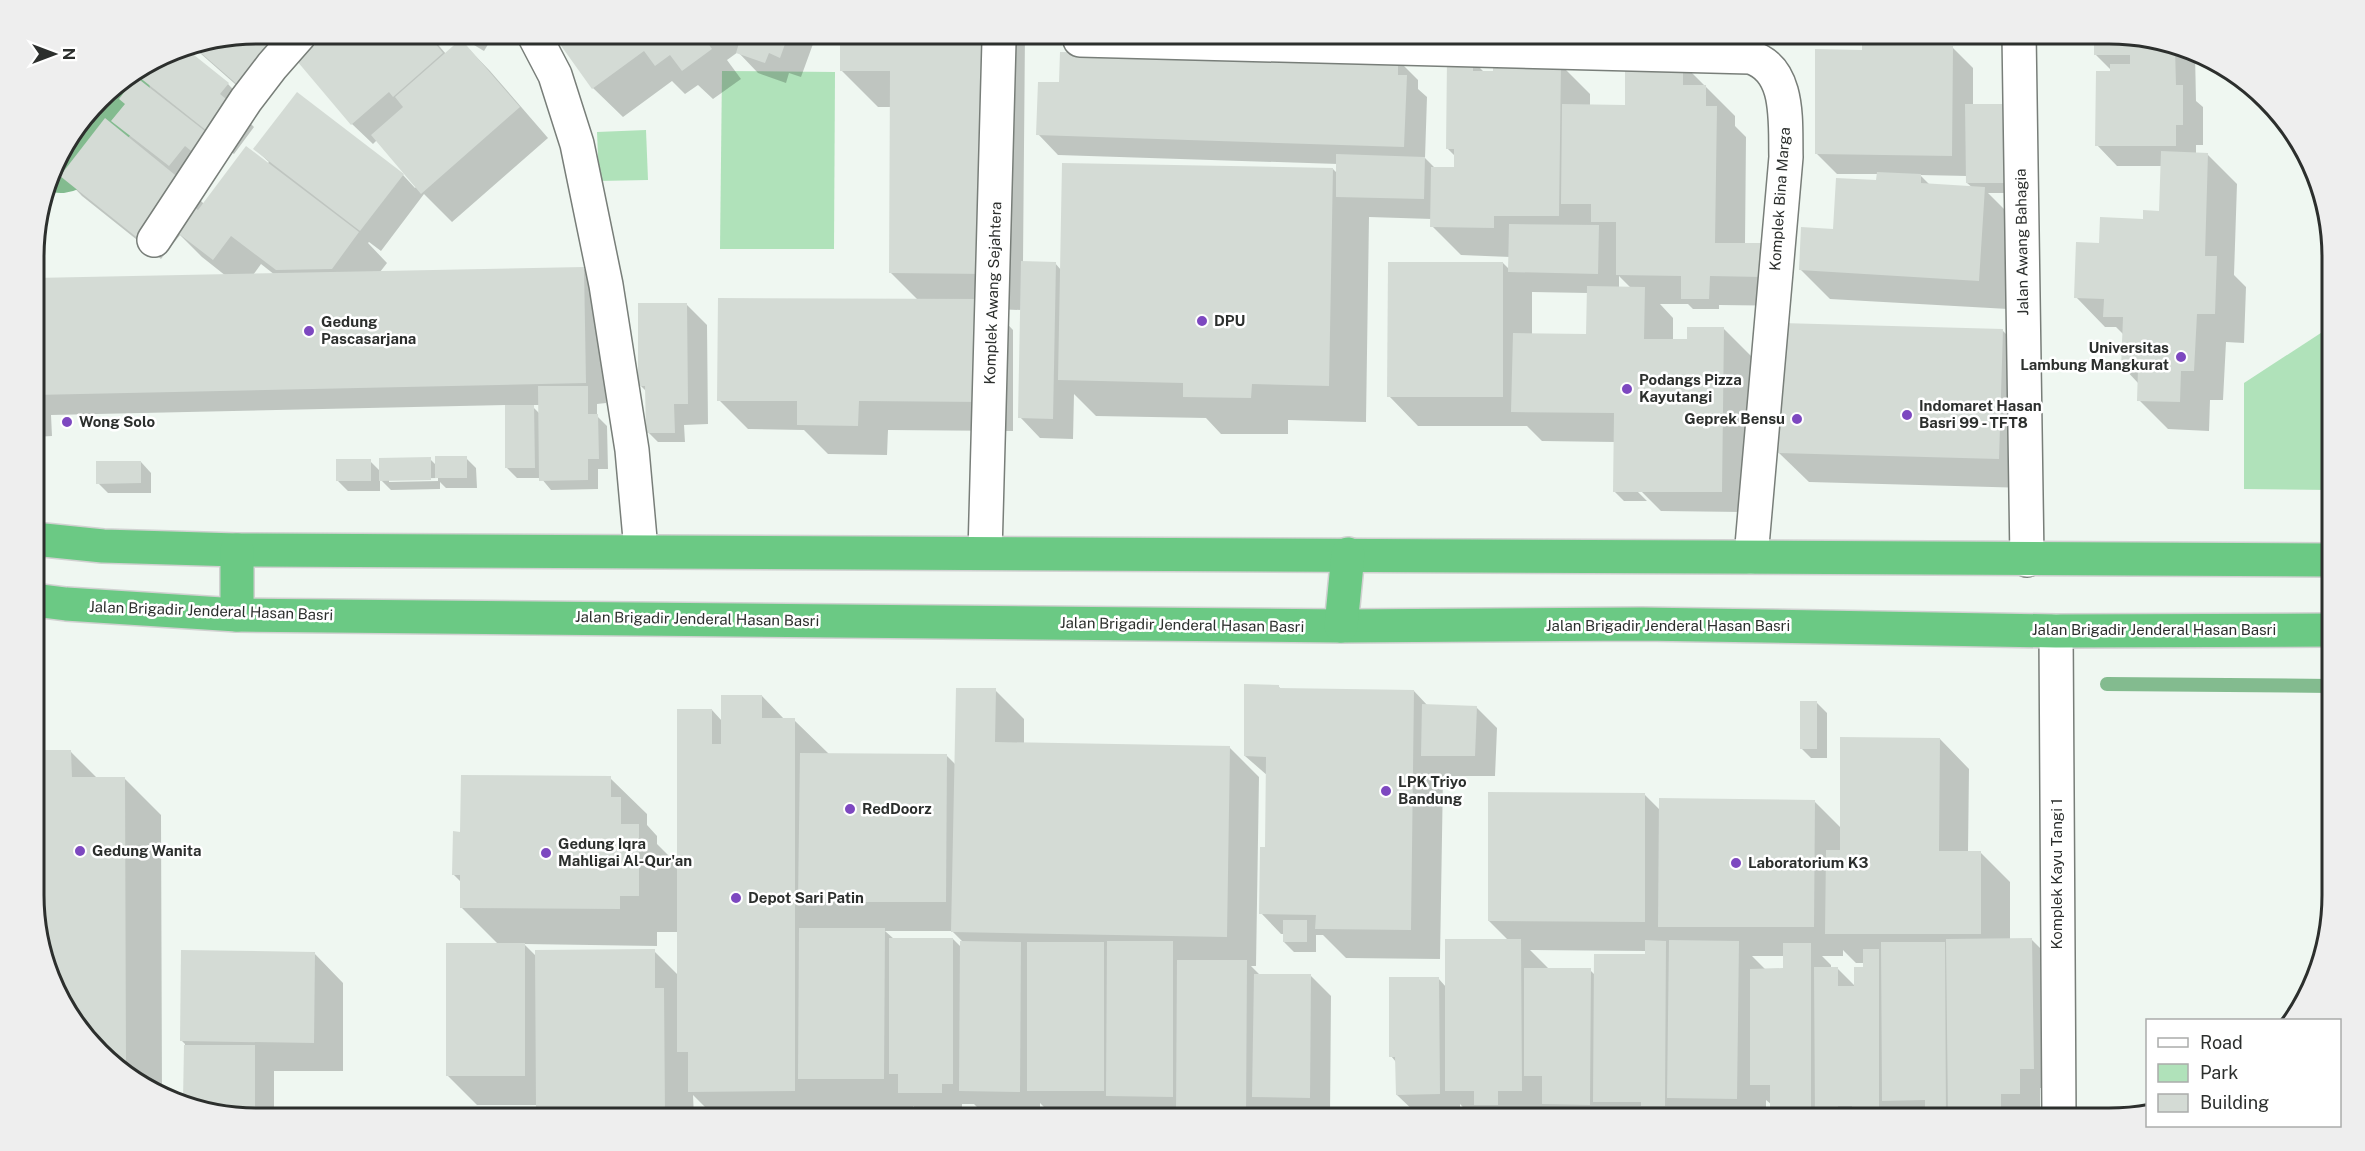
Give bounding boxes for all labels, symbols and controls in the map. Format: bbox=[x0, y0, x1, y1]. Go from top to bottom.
north arrow bbox=[24, 24, 84, 84]
text: N bbox=[59, 48, 78, 60]
street label: Komplek Bina Marga bbox=[1766, 127, 1793, 271]
street label: Jalan Awang Bahagia bbox=[2012, 168, 2031, 316]
street label: Komplek Awang Sejahtera bbox=[981, 201, 1004, 385]
place label: DPU bbox=[1214, 312, 1245, 329]
place label: Gedung Pascasarjana bbox=[321, 313, 416, 347]
marker: DPU bbox=[1195, 314, 1209, 328]
marker: Gedung Pascasarjana bbox=[302, 324, 316, 338]
place label: Universitas Lambung Mangkurat bbox=[2020, 339, 2169, 373]
marker: Universitas Lambung Mangkurat bbox=[2174, 350, 2188, 364]
place label: Podangs Pizza Kayutangi bbox=[1639, 371, 1742, 405]
marker: Podangs Pizza Kayutangi bbox=[1620, 382, 1634, 396]
place label: Indomaret Hasan Basri 99 - TFT8 bbox=[1919, 397, 2042, 431]
marker: Indomaret Hasan Basri 99 - TFT8 bbox=[1900, 408, 1914, 422]
place label: Geprek Bensu bbox=[1684, 410, 1785, 427]
marker: Geprek Bensu bbox=[1790, 412, 1804, 426]
place label: Wong Solo bbox=[79, 413, 155, 430]
marker: Wong Solo bbox=[60, 415, 74, 429]
street label: Jalan Brigadir Jenderal Hasan Basri bbox=[89, 598, 333, 623]
street label: Jalan Brigadir Jenderal Hasan Basri bbox=[575, 608, 819, 629]
street label: Jalan Brigadir Jenderal Hasan Basri bbox=[1060, 614, 1304, 635]
street label: Jalan Brigadir Jenderal Hasan Basri bbox=[1546, 617, 1790, 634]
street label: Jalan Brigadir Jenderal Hasan Basri bbox=[2032, 621, 2276, 638]
place label: LPK Triyo Bandung bbox=[1398, 773, 1467, 807]
marker: LPK Triyo Bandung bbox=[1379, 784, 1393, 798]
street label: Komplek Kayu Tangi 1 bbox=[2048, 798, 2065, 950]
place label: RedDoorz bbox=[862, 800, 932, 817]
marker: RedDoorz bbox=[843, 802, 857, 816]
place label: Gedung Iqra Mahligai Al-Qur'an bbox=[558, 835, 692, 869]
place label: Gedung Wanita bbox=[92, 842, 201, 859]
marker: Gedung Wanita bbox=[73, 844, 87, 858]
marker: Gedung Iqra Mahligai Al-Qur'an bbox=[539, 846, 553, 860]
place label: Laboratorium K3 bbox=[1748, 854, 1868, 871]
marker: Laboratorium K3 bbox=[1729, 856, 1743, 870]
place label: Depot Sari Patin bbox=[748, 889, 864, 906]
marker: Depot Sari Patin bbox=[729, 891, 743, 905]
legend bbox=[2146, 1019, 2341, 1127]
text: Road bbox=[2200, 1032, 2243, 1053]
text: Park bbox=[2200, 1062, 2238, 1083]
text: Building bbox=[2200, 1092, 2269, 1113]

